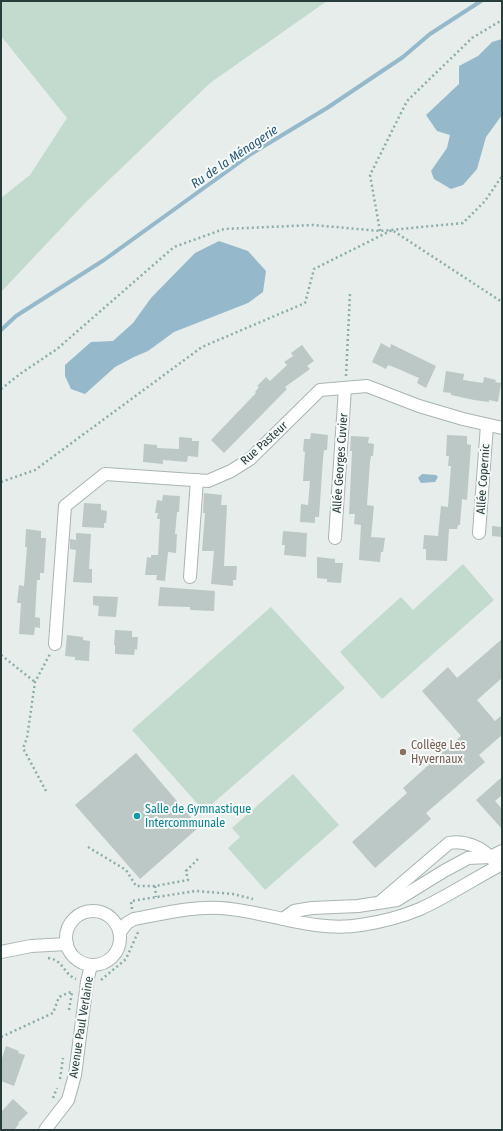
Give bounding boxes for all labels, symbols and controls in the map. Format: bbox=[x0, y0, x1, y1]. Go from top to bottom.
water label: Ru de la Ménagerie bbox=[188, 122, 281, 191]
street label: Allée Georges Cuvier bbox=[330, 412, 351, 514]
street label: Rue Pasteur bbox=[238, 418, 291, 468]
street label: Allée Copernic bbox=[474, 443, 492, 515]
place label: Collège Les Hyvernaux bbox=[411, 738, 466, 766]
marker: Collège Les Hyvernaux bbox=[398, 747, 408, 757]
place label: Salle de Gymnastique Intercommunale bbox=[145, 802, 251, 830]
marker: Salle de Gymnastique Intercommunale bbox=[132, 811, 142, 821]
street label: Avenue Paul Verlaine bbox=[66, 975, 96, 1079]

